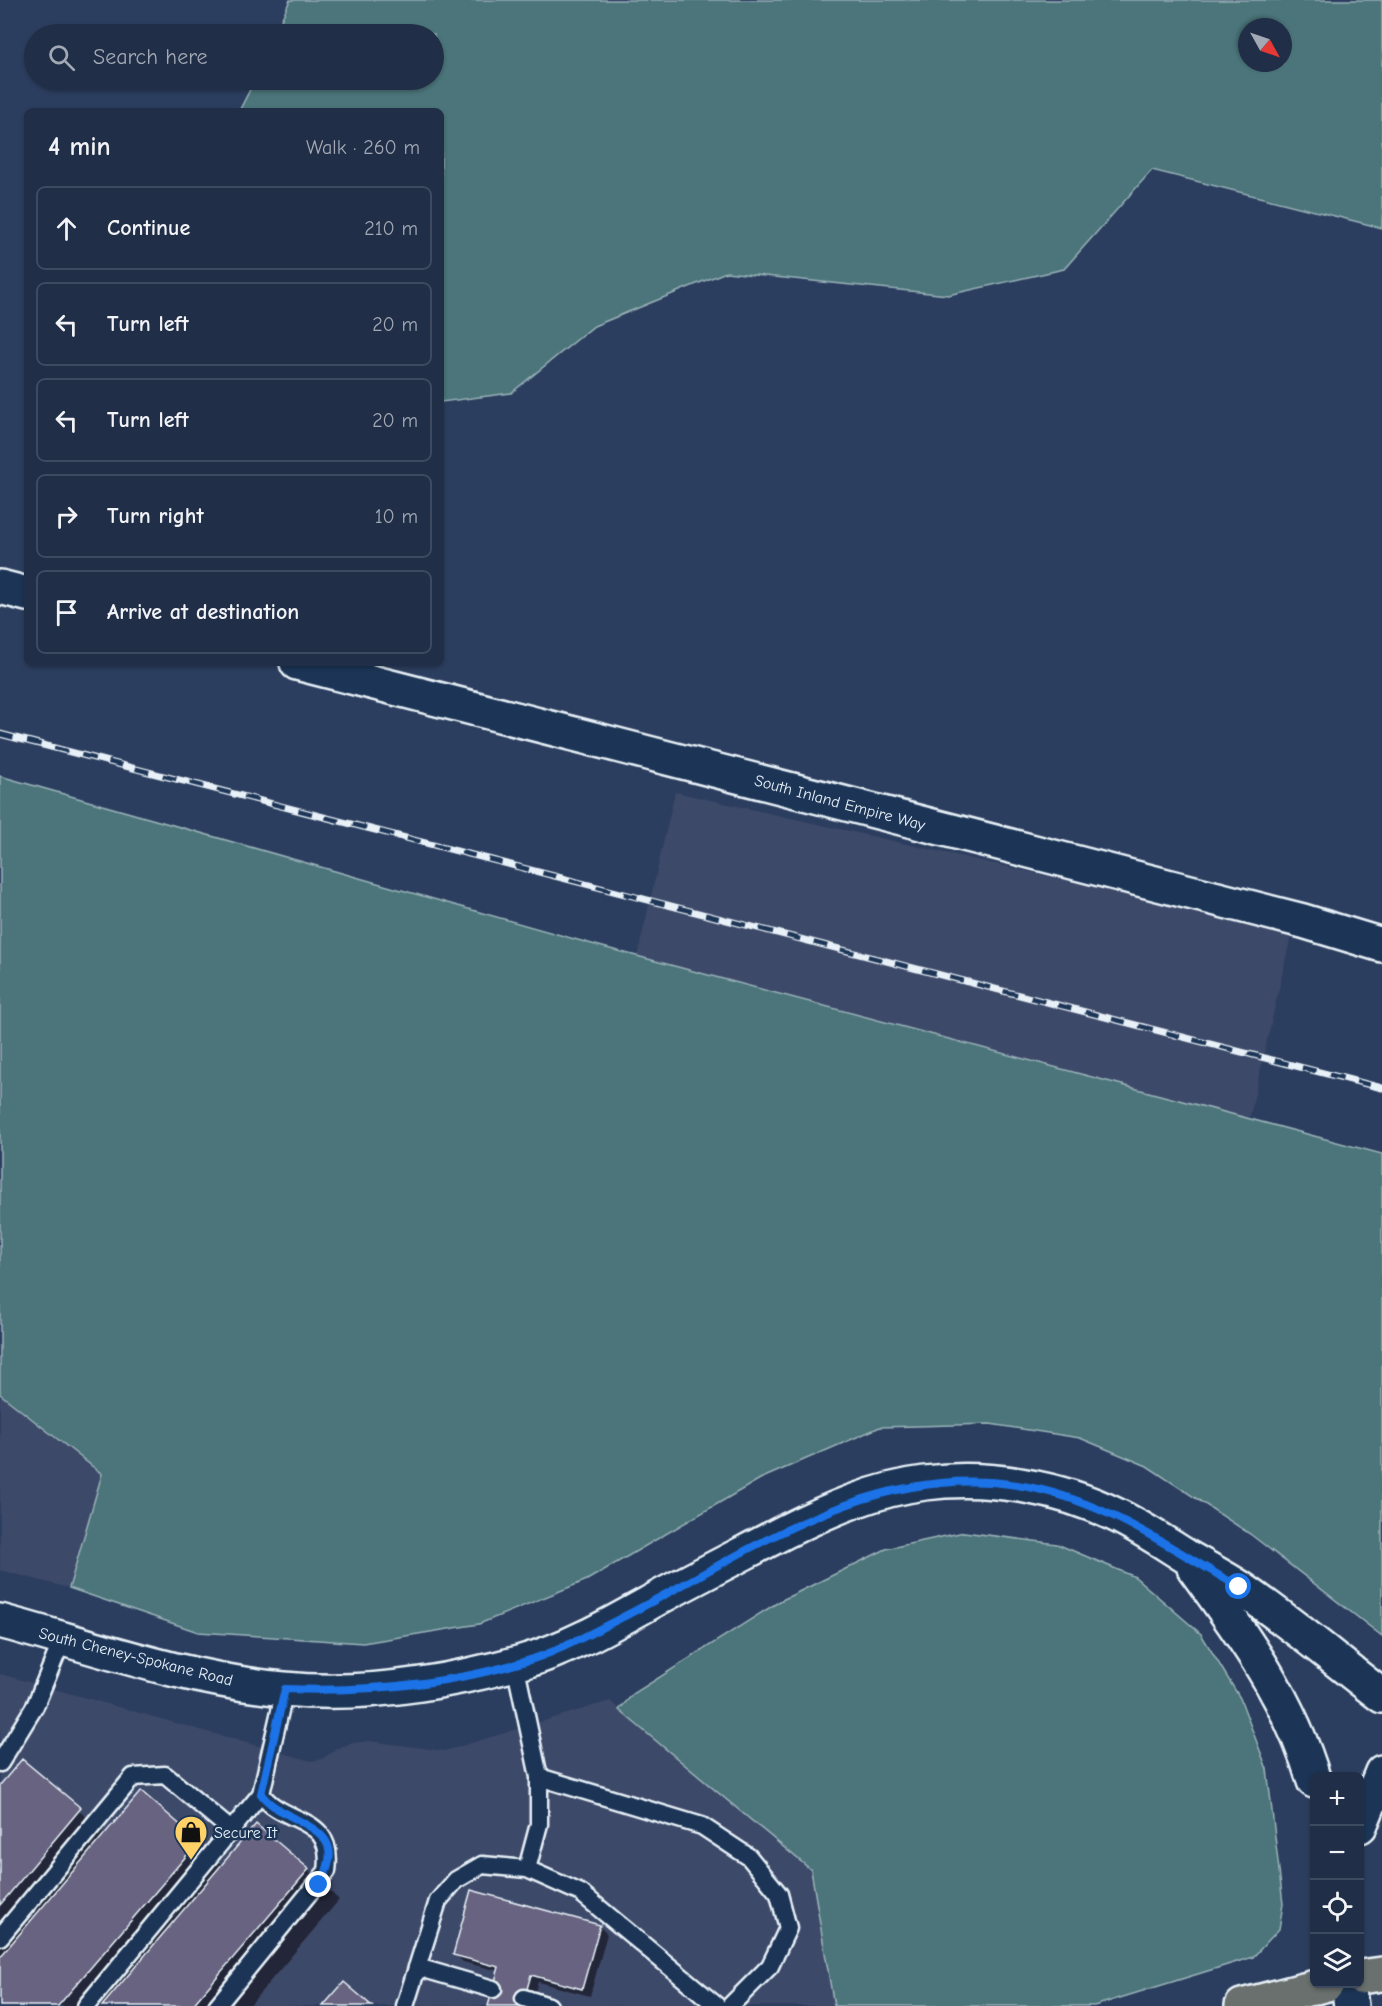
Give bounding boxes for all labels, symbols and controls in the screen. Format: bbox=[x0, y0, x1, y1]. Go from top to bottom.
north arrow bbox=[1238, 18, 1292, 72]
search box bbox=[24, 24, 444, 90]
icon: search bbox=[45, 41, 78, 74]
text: Search here bbox=[93, 44, 208, 70]
text: 4 min bbox=[48, 132, 111, 162]
text: Walk · 260 m bbox=[306, 136, 420, 159]
icon: ahead bbox=[50, 212, 83, 245]
text: Continue bbox=[107, 215, 190, 241]
text: 210 m bbox=[364, 217, 418, 240]
icon: left bbox=[50, 308, 83, 341]
text: Turn left bbox=[107, 311, 189, 337]
text: 20 m bbox=[372, 313, 418, 336]
icon: left bbox=[50, 404, 83, 437]
text: Turn left bbox=[107, 407, 189, 433]
text: 20 m bbox=[372, 409, 418, 432]
icon: right bbox=[50, 500, 83, 533]
text: Turn right bbox=[107, 503, 204, 529]
text: 10 m bbox=[375, 505, 418, 528]
icon: arrive bbox=[50, 596, 83, 629]
text: Arrive at destination bbox=[107, 599, 299, 625]
street label: South Inland Empire Way bbox=[752, 771, 928, 835]
route start bbox=[1225, 1573, 1251, 1599]
street label: South Cheney-Spokane Road bbox=[37, 1624, 235, 1690]
map controls bbox=[1310, 1772, 1364, 1988]
button: + bbox=[1310, 1772, 1364, 1826]
shop icon: Secure It bbox=[173, 1814, 209, 1861]
place label: Secure It bbox=[214, 1824, 277, 1842]
button: − bbox=[1310, 1826, 1364, 1880]
route end bbox=[305, 1871, 331, 1897]
button: locate bbox=[1310, 1880, 1364, 1934]
button: layers bbox=[1310, 1934, 1364, 1988]

